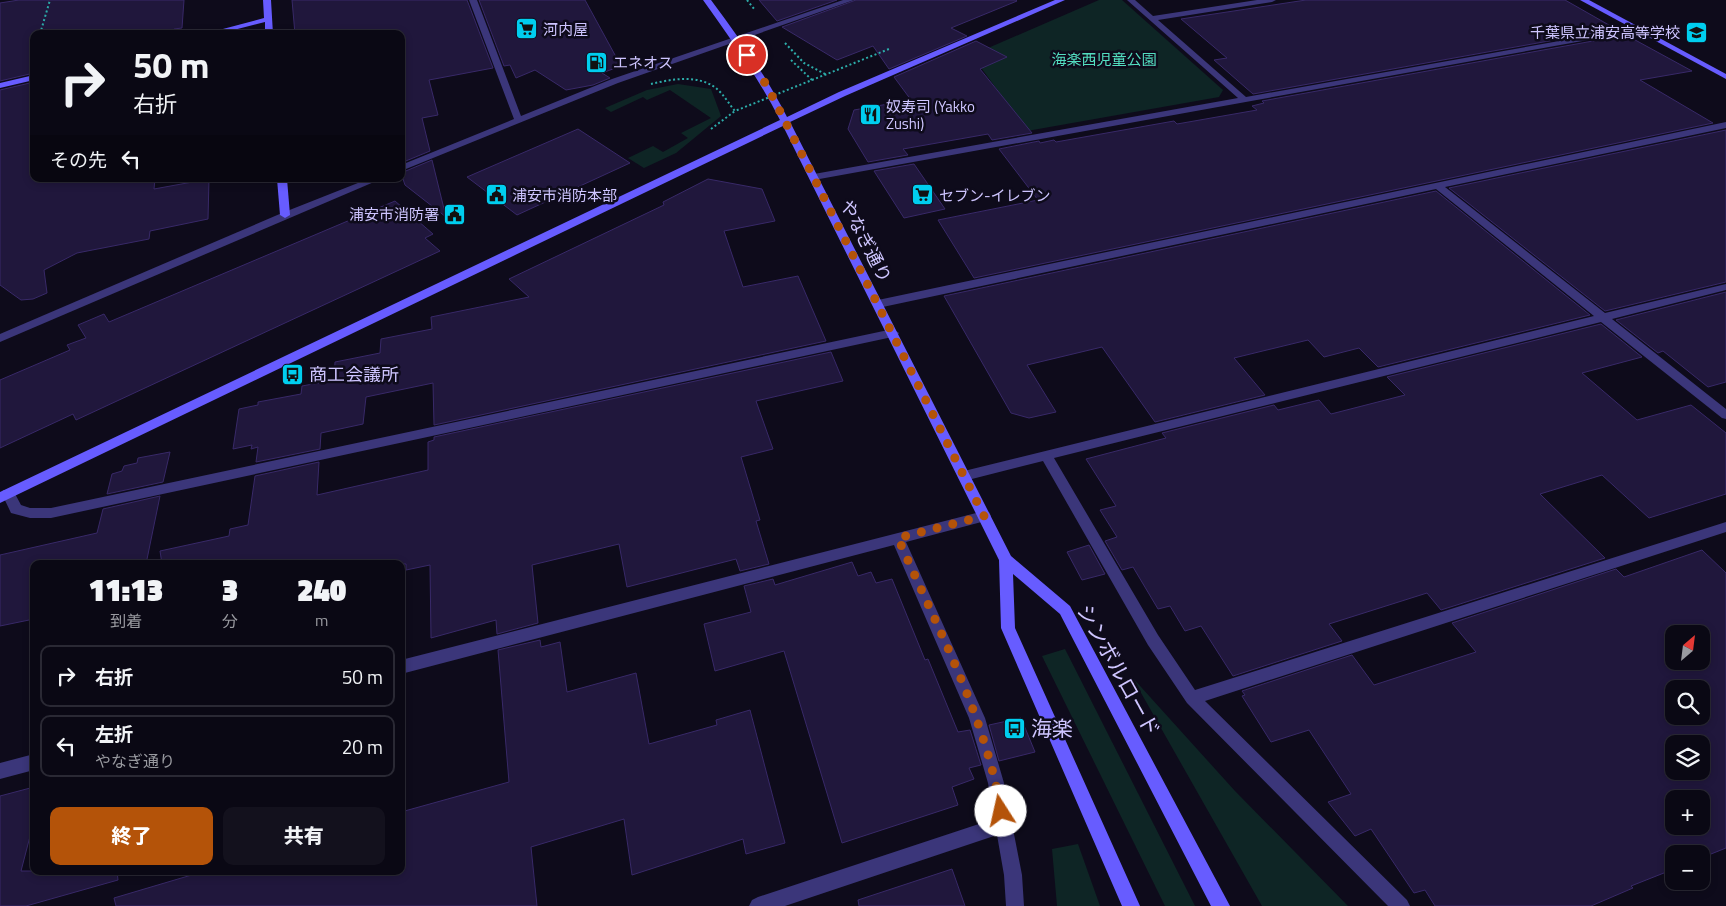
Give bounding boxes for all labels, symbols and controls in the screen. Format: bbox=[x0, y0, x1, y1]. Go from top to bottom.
supermarket icon: 河内屋 bbox=[515, 17, 539, 41]
place label: 河内屋 bbox=[543, 18, 588, 41]
school or university icon: 千葉県立浦安高等学校 bbox=[1684, 20, 1708, 44]
place label: 千葉県立浦安高等学校 bbox=[1530, 21, 1680, 44]
pin bbox=[726, 34, 768, 76]
text: 50 m bbox=[133, 38, 209, 92]
icon: arrive bbox=[733, 41, 761, 69]
park label: 海楽西児童公園 bbox=[1051, 48, 1157, 71]
icon: right bbox=[50, 50, 115, 115]
fuel station icon: エネオス bbox=[585, 50, 609, 74]
place label: エネオス bbox=[613, 51, 673, 74]
text: 右折 bbox=[133, 87, 177, 121]
place label: 奴寿司 (Yakko Zushi) bbox=[886, 95, 975, 135]
restaurant icon: 奴寿司 (Yakko Zushi) bbox=[858, 103, 882, 127]
text: その先 bbox=[50, 145, 107, 174]
icon: left bbox=[117, 145, 145, 173]
public building icon: 浦安市消防本部 bbox=[484, 183, 508, 207]
supermarket icon: セブン-イレブン bbox=[911, 183, 935, 207]
place label: 浦安市消防本部 bbox=[512, 184, 617, 207]
place label: セブン-イレブン bbox=[939, 184, 1051, 207]
street label: やなぎ通り bbox=[834, 195, 898, 287]
public building icon: 浦安市消防署 bbox=[443, 202, 467, 226]
place label: 浦安市消防署 bbox=[349, 203, 439, 226]
place label: 商工会議所 bbox=[309, 361, 399, 388]
bus stop icon: 商工会議所 bbox=[281, 362, 305, 386]
text: 11:13 bbox=[89, 567, 163, 613]
text: 3 bbox=[222, 567, 238, 613]
text: 240 bbox=[297, 567, 346, 613]
street label: シンボルロード bbox=[1069, 598, 1169, 742]
text: m bbox=[315, 608, 328, 632]
text: 到着 bbox=[110, 609, 142, 633]
text: 分 bbox=[222, 609, 238, 633]
north arrow bbox=[1665, 625, 1710, 670]
map controls bbox=[1665, 625, 1710, 890]
icon: right bbox=[52, 662, 80, 690]
text: 右折 bbox=[95, 662, 133, 691]
text: 50 m bbox=[342, 662, 383, 691]
button: search bbox=[1665, 680, 1710, 725]
place label: 海楽 bbox=[1031, 712, 1073, 744]
bus stop icon: 海楽 bbox=[1003, 716, 1027, 740]
text: 左折 bbox=[95, 719, 133, 748]
icon: left bbox=[52, 732, 80, 760]
text: 20 m bbox=[342, 732, 383, 761]
button: layers bbox=[1665, 735, 1710, 780]
text: やなぎ通り bbox=[95, 749, 175, 773]
position arrow bbox=[974, 784, 1026, 836]
button: + bbox=[1665, 790, 1710, 835]
button: 終了 bbox=[50, 807, 213, 865]
button: 共有 bbox=[223, 807, 385, 865]
button: − bbox=[1665, 845, 1710, 890]

